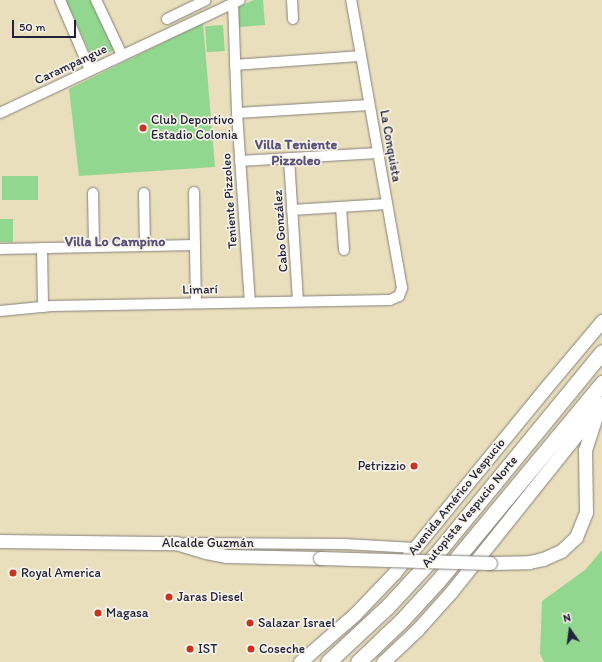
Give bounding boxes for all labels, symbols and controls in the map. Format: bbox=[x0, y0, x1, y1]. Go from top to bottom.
scale bar bbox=[14, 12, 78, 38]
text: 50 m bbox=[19, 20, 45, 34]
street label: Carampangue bbox=[32, 41, 110, 89]
street label: La Conquista bbox=[376, 109, 404, 183]
place label: Club Deportivo Estadio Colonia bbox=[151, 113, 238, 144]
marker: Club Deportivo Estadio Colonia bbox=[138, 123, 148, 133]
district label: Villa Teniente Pizzoleo bbox=[256, 137, 336, 170]
street label: Teniente Pizzoleo bbox=[219, 153, 241, 249]
street label: Cabo González bbox=[270, 189, 292, 273]
district label: Villa Lo Campino bbox=[65, 234, 165, 250]
street label: Limarí bbox=[182, 282, 218, 298]
street label: Avenida Américo Vespucio bbox=[405, 436, 509, 558]
street label: Autopista Vespucio Norte bbox=[419, 453, 521, 571]
place label: Petrizzio bbox=[358, 458, 406, 474]
marker: Petrizzio bbox=[409, 461, 419, 471]
street label: Alcalde Guzmán bbox=[162, 535, 254, 551]
place label: Royal America bbox=[21, 565, 101, 581]
marker: Royal America bbox=[8, 568, 18, 578]
place label: Jaras Diesel bbox=[177, 589, 244, 605]
marker: Jaras Diesel bbox=[164, 592, 174, 602]
place label: Magasa bbox=[106, 605, 149, 621]
marker: Magasa bbox=[93, 608, 103, 618]
north arrow bbox=[550, 610, 590, 650]
text: N bbox=[562, 611, 572, 625]
place label: Salazar Israel bbox=[258, 615, 335, 631]
marker: Salazar Israel bbox=[245, 618, 255, 628]
place label: IST bbox=[198, 641, 217, 657]
place label: Coseche bbox=[259, 641, 305, 657]
marker: IST bbox=[185, 644, 195, 654]
marker: Coseche bbox=[246, 644, 256, 654]

